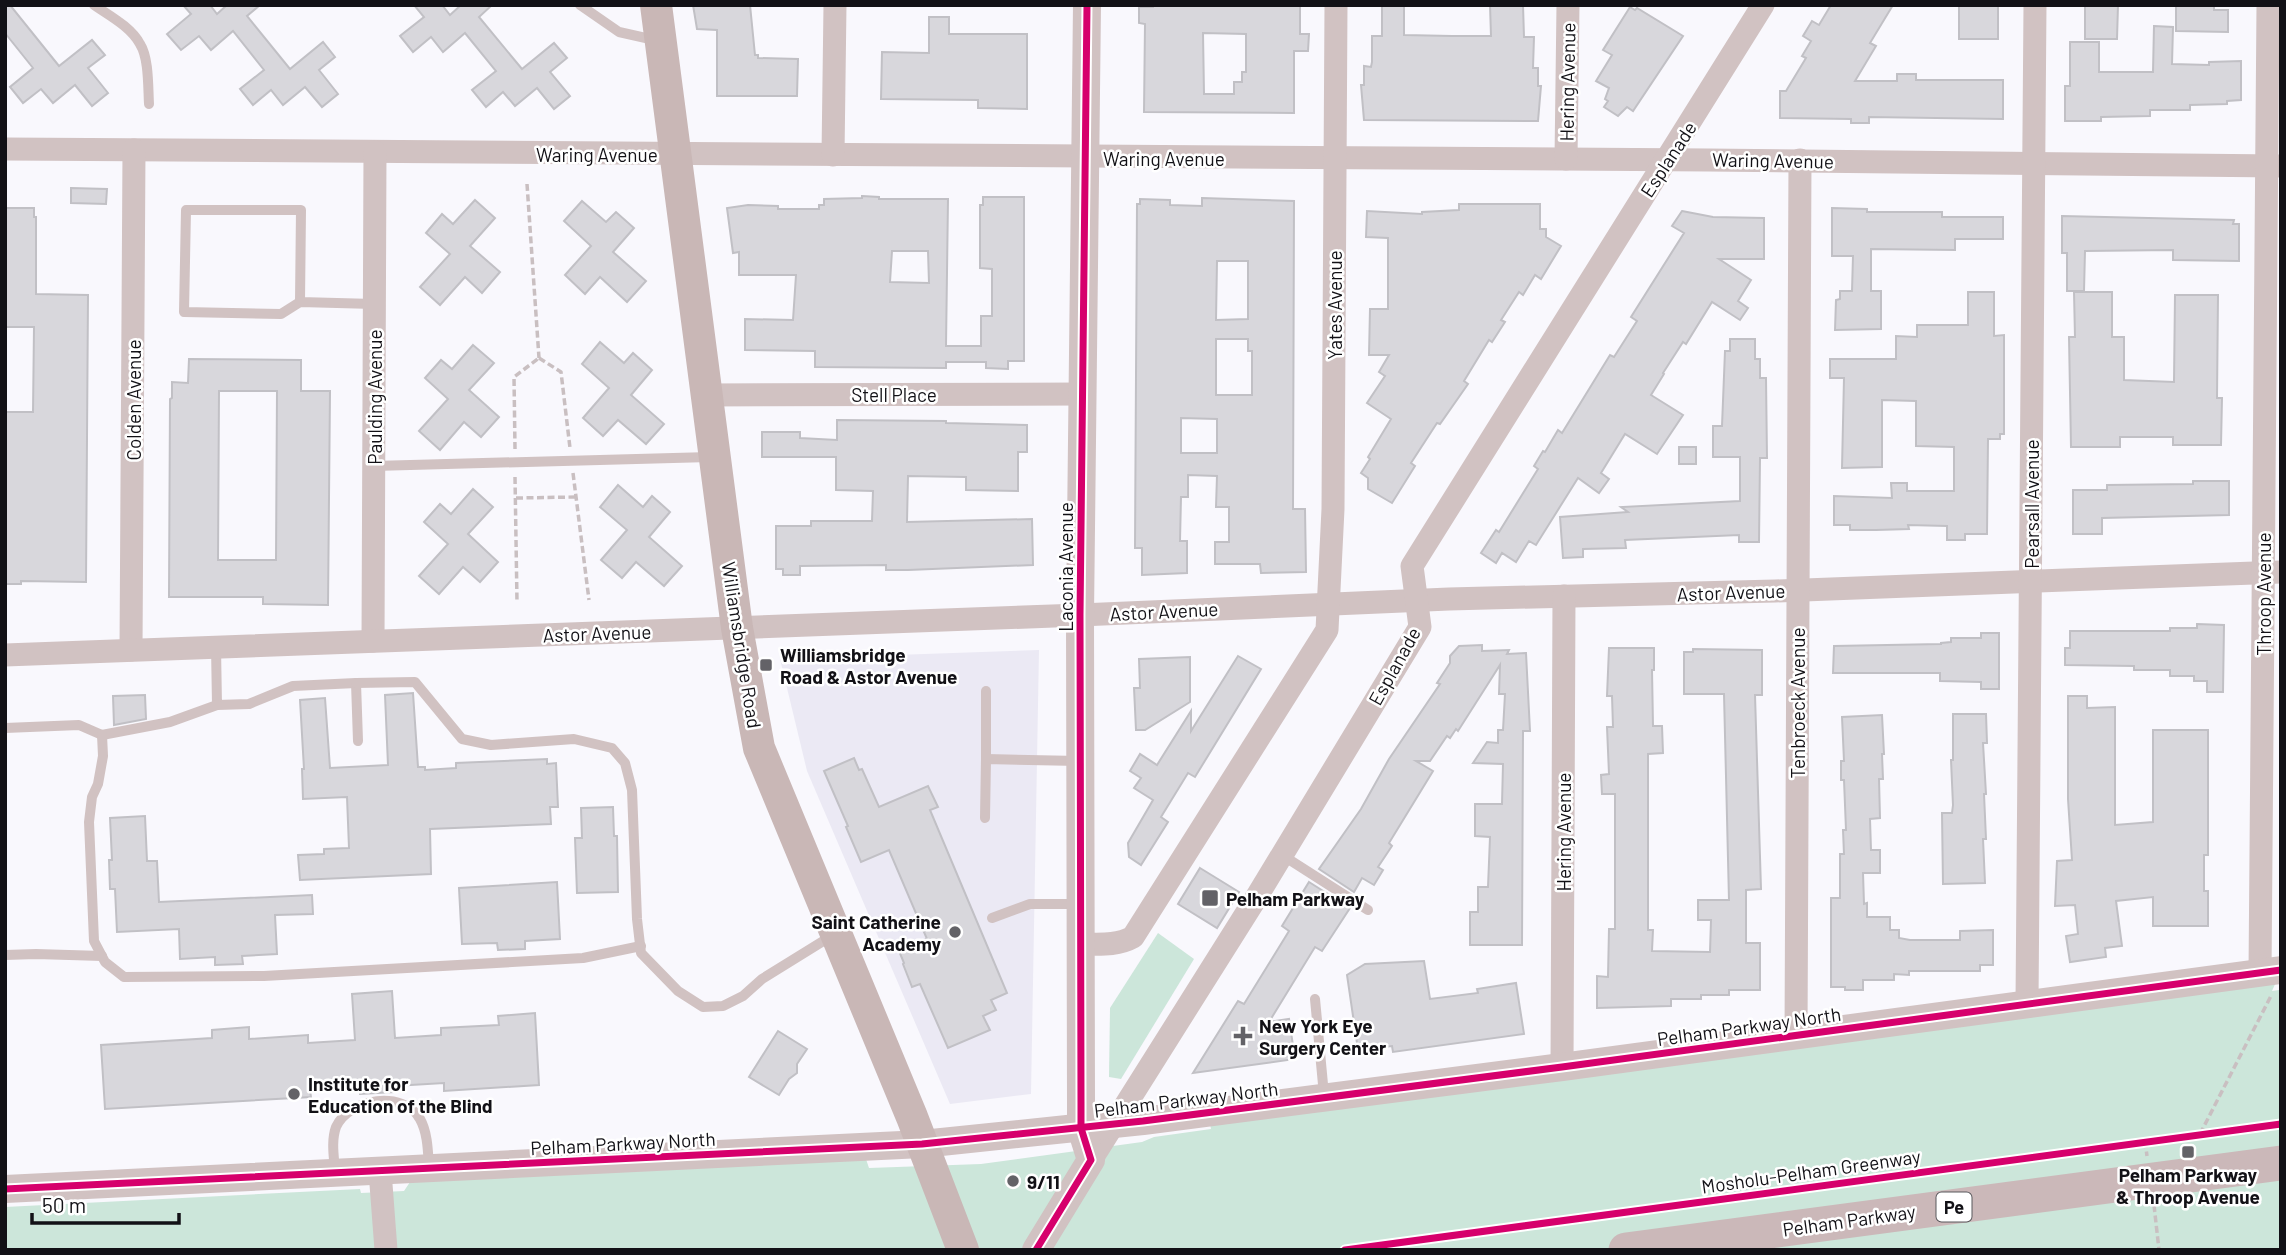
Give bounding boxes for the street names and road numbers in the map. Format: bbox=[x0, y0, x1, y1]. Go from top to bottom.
street label: Hering Avenue bbox=[1554, 22, 1580, 142]
street label: Esplanade bbox=[1635, 117, 1701, 201]
street label: Waring Avenue bbox=[536, 143, 658, 166]
street label: Waring Avenue bbox=[1103, 147, 1225, 170]
street label: Waring Avenue bbox=[1712, 147, 1834, 173]
street label: Yates Avenue bbox=[1323, 250, 1346, 360]
street label: Paulding Avenue bbox=[363, 329, 386, 465]
street label: Colden Avenue bbox=[122, 339, 145, 461]
street label: Stell Place bbox=[851, 383, 937, 406]
street label: Pearsall Avenue bbox=[2020, 439, 2043, 569]
street label: Laconia Avenue bbox=[1054, 502, 1077, 632]
street label: Throop Avenue bbox=[2252, 532, 2275, 656]
street label: Williamsbridge Road bbox=[717, 560, 767, 730]
street label: Astor Avenue bbox=[1676, 579, 1786, 605]
street label: Astor Avenue bbox=[1109, 597, 1219, 625]
street label: Astor Avenue bbox=[542, 620, 652, 646]
street label: Esplanade bbox=[1363, 623, 1425, 709]
street label: Tenbroeck Avenue bbox=[1786, 627, 1809, 779]
street label: Hering Avenue bbox=[1552, 773, 1575, 891]
street label: Pelham Parkway North bbox=[1656, 1002, 1842, 1050]
street label: Pelham Parkway North bbox=[1093, 1076, 1279, 1122]
street label: Pelham Parkway North bbox=[530, 1127, 716, 1159]
street label: Mosholu-Pelham Greenway bbox=[1700, 1144, 1922, 1198]
road number: Pe bbox=[1937, 1192, 1972, 1222]
street label: Pelham Parkway bbox=[1781, 1199, 1917, 1241]

